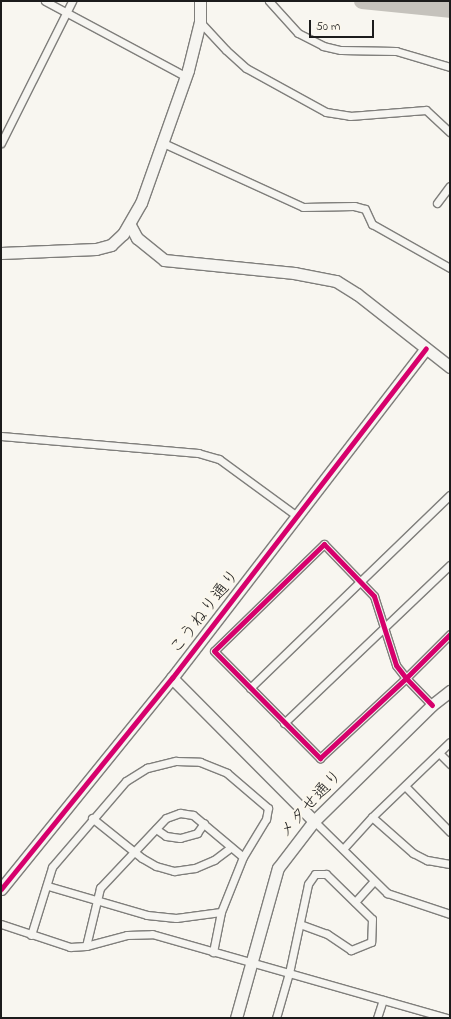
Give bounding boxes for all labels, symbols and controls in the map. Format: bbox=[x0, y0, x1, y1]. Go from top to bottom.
scale bar bbox=[311, 12, 376, 38]
text: 50 m bbox=[316, 18, 340, 36]
street label: こうねり通り bbox=[166, 566, 244, 658]
street label: メタせ通り bbox=[275, 766, 347, 842]

